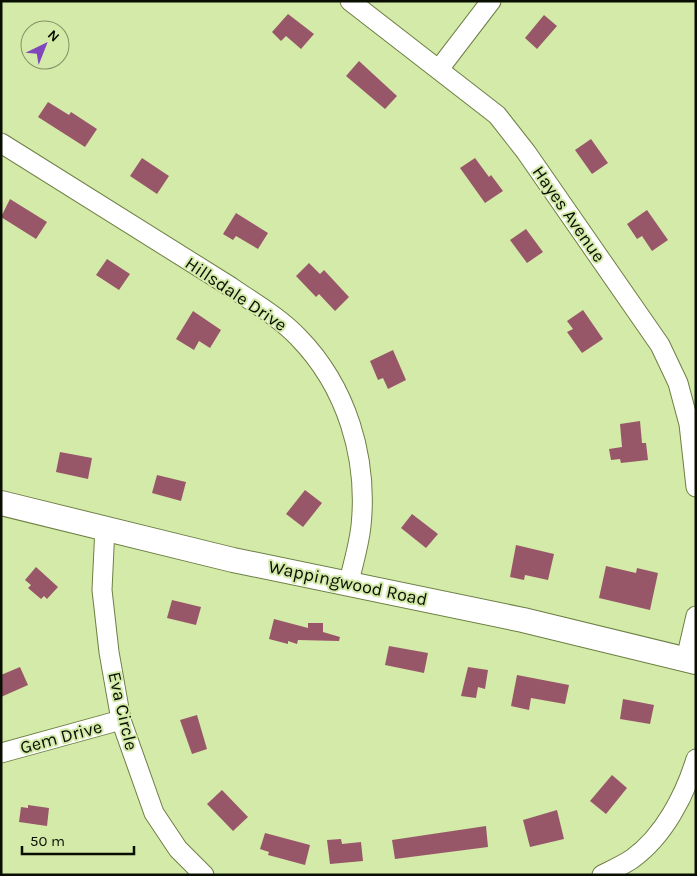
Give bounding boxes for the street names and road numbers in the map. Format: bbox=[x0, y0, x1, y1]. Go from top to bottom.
street label: Hayes Avenue bbox=[528, 162, 610, 266]
street label: Hillsdale Drive bbox=[181, 252, 291, 336]
street label: Wappingwood Road bbox=[267, 555, 429, 611]
street label: Eva Circle bbox=[103, 670, 143, 752]
street label: Gem Drive bbox=[18, 716, 104, 758]

